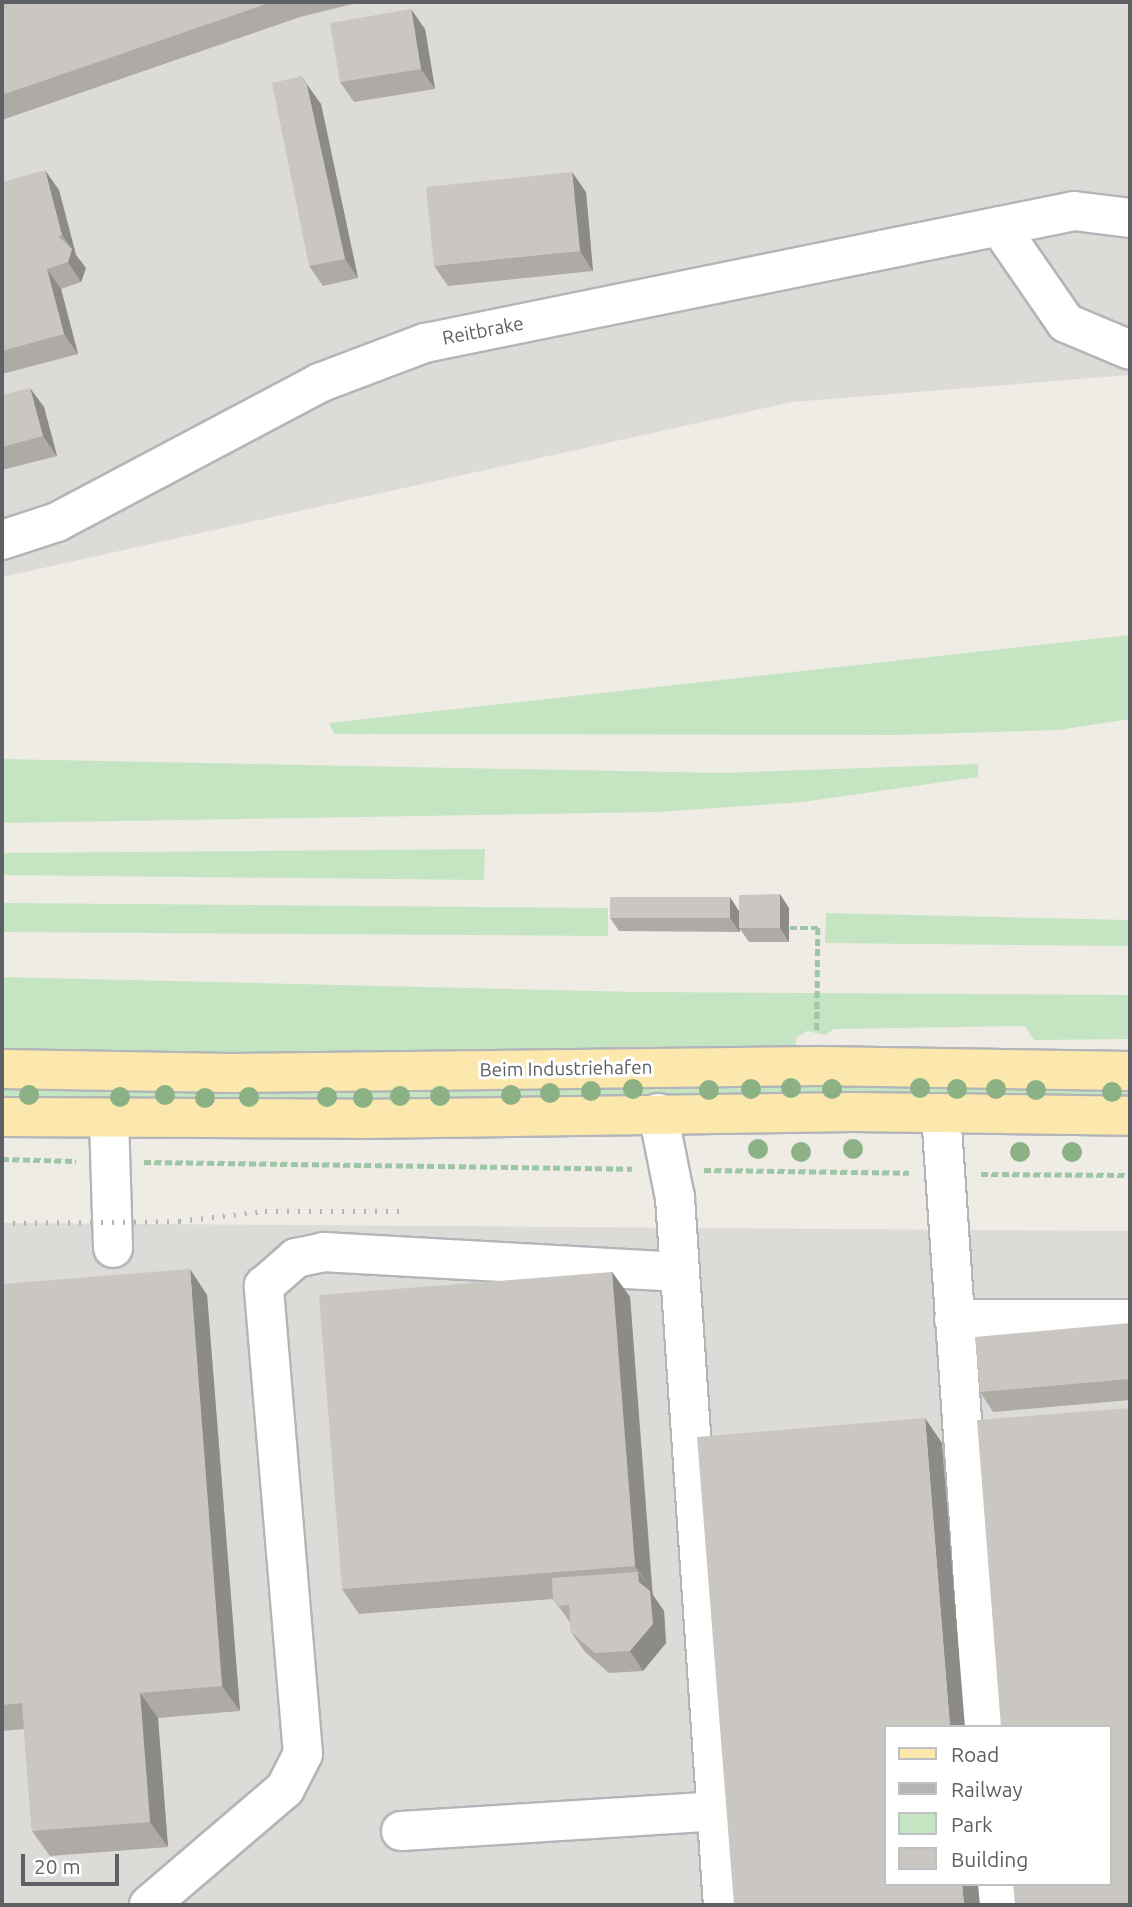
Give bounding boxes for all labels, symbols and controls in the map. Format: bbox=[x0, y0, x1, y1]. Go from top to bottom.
street label: Reitbrake bbox=[440, 312, 526, 350]
street label: Beim Industriehafen bbox=[479, 1056, 653, 1082]
legend bbox=[884, 1725, 1111, 1886]
text: Road bbox=[951, 1742, 999, 1766]
text: Railway bbox=[951, 1777, 1023, 1801]
text: Park bbox=[951, 1812, 993, 1836]
scale bar bbox=[24, 1840, 122, 1884]
text: Building bbox=[951, 1847, 1028, 1871]
text: 20 m bbox=[34, 1854, 81, 1878]

